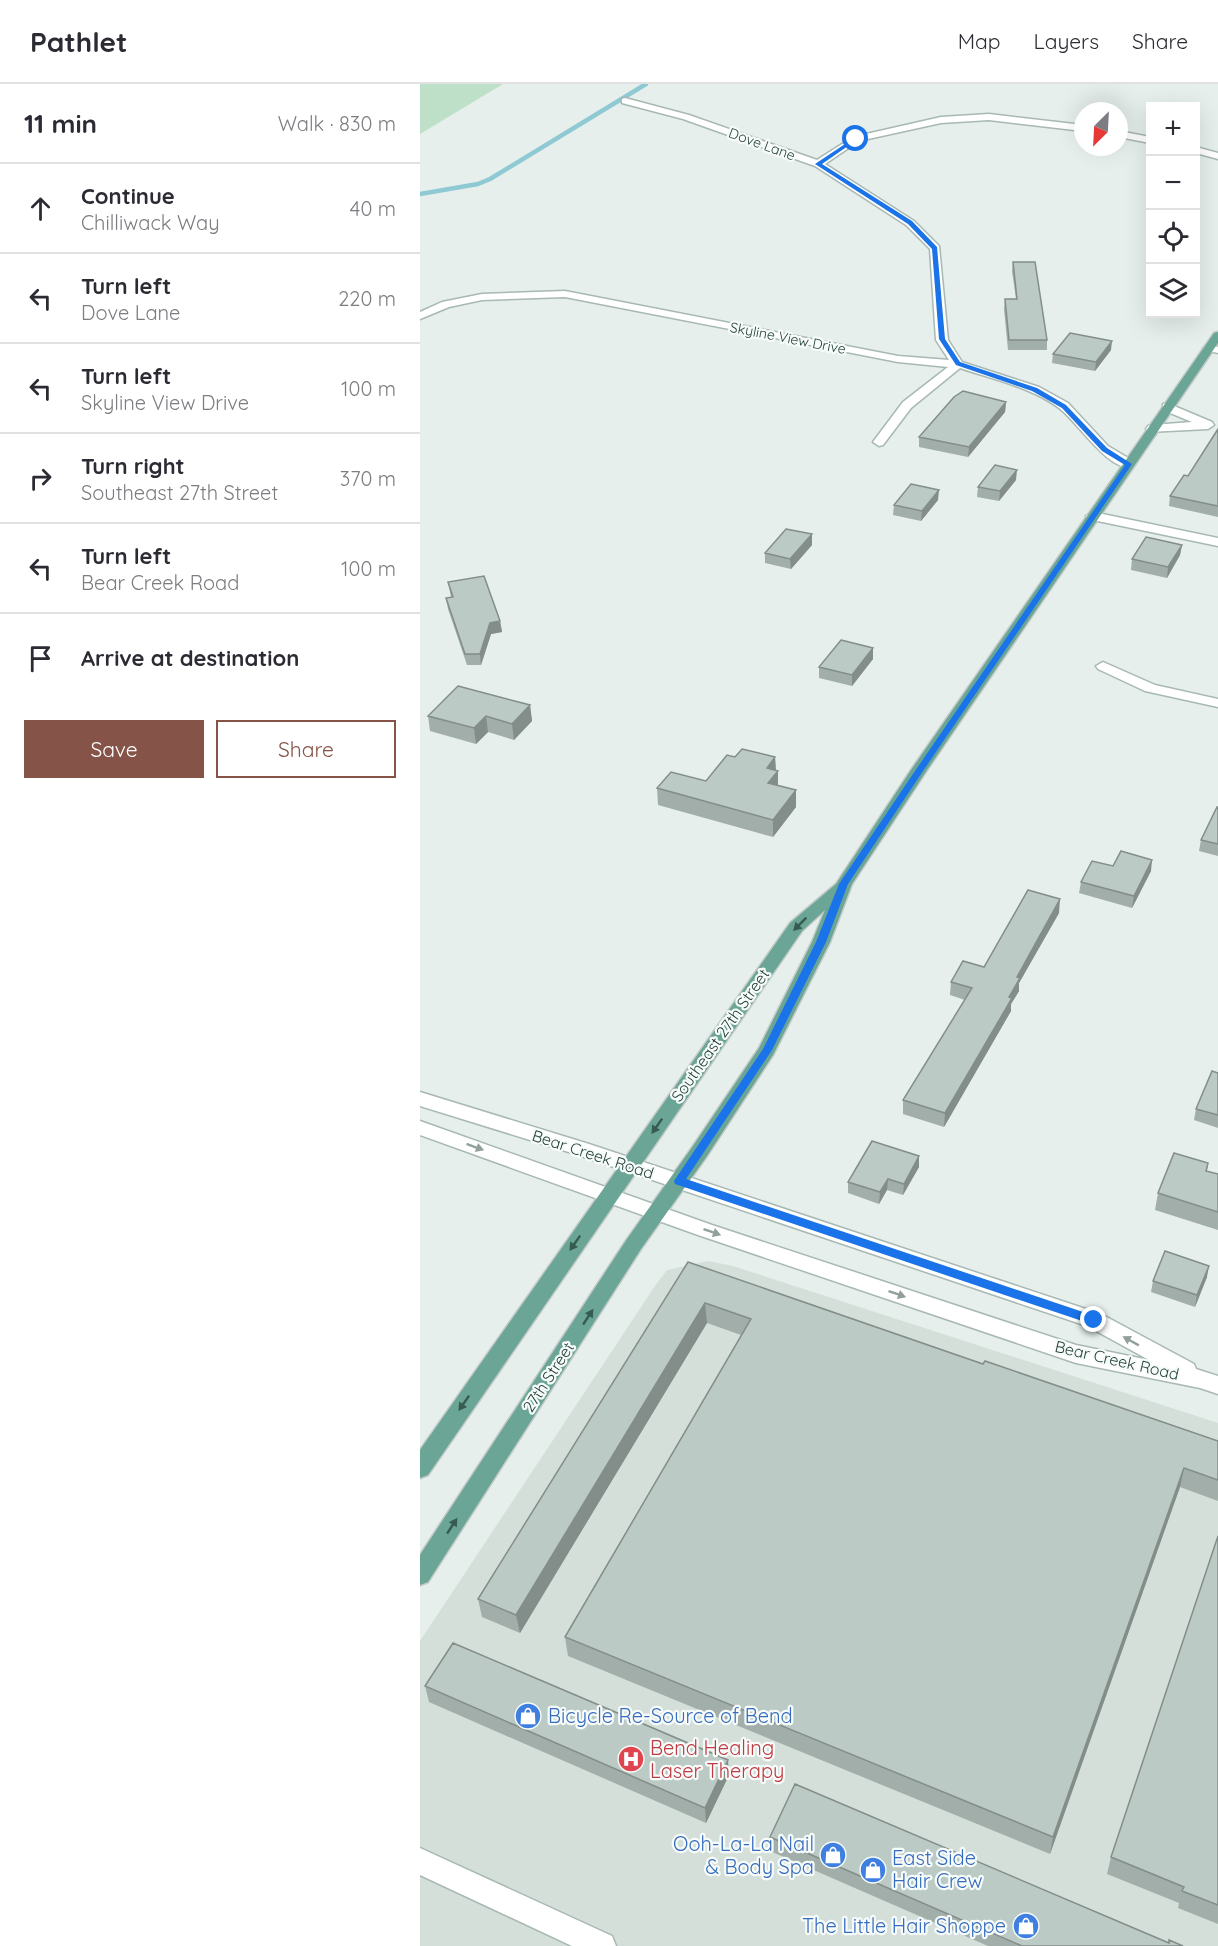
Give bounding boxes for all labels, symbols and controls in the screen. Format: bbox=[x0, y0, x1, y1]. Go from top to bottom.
text: Pathlet bbox=[30, 24, 127, 59]
text: Map bbox=[958, 28, 1001, 54]
text: Layers bbox=[1034, 28, 1099, 54]
text: Share bbox=[1132, 28, 1188, 54]
north arrow bbox=[1074, 102, 1128, 156]
map controls bbox=[1146, 102, 1200, 318]
button: + bbox=[1146, 102, 1200, 156]
text: 11 min bbox=[24, 107, 97, 140]
text: Walk · 830 m bbox=[278, 111, 396, 136]
street label: Dove Lane bbox=[726, 124, 798, 164]
route start bbox=[842, 125, 868, 151]
button: − bbox=[1146, 156, 1200, 210]
text: Continue bbox=[81, 182, 175, 210]
icon: ahead bbox=[24, 192, 57, 225]
text: 40 m bbox=[350, 196, 396, 221]
text: Chilliwack Way bbox=[81, 210, 220, 235]
button: locate bbox=[1146, 210, 1200, 264]
button: layers bbox=[1146, 264, 1200, 318]
text: Turn left bbox=[81, 272, 171, 300]
icon: left bbox=[24, 282, 57, 315]
text: 220 m bbox=[338, 286, 396, 311]
text: Dove Lane bbox=[81, 300, 180, 325]
street label: Skyline View Drive bbox=[729, 318, 848, 358]
text: Turn left bbox=[81, 362, 171, 390]
icon: left bbox=[24, 372, 57, 405]
text: 100 m bbox=[341, 376, 396, 401]
text: Skyline View Drive bbox=[81, 390, 249, 415]
text: Turn right bbox=[81, 452, 185, 480]
icon: right bbox=[24, 462, 57, 495]
text: 370 m bbox=[340, 466, 396, 491]
text: Southeast 27th Street bbox=[81, 480, 278, 505]
text: Turn left bbox=[81, 542, 171, 570]
icon: left bbox=[24, 552, 57, 585]
text: 100 m bbox=[341, 556, 396, 581]
text: Bear Creek Road bbox=[81, 570, 239, 595]
icon: arrive bbox=[24, 642, 57, 675]
text: Arrive at destination bbox=[81, 644, 299, 672]
button: Save bbox=[24, 720, 204, 778]
button: Share bbox=[216, 720, 396, 778]
one-way arrow bbox=[794, 916, 808, 930]
street label: Southeast 27th Street bbox=[667, 965, 773, 1105]
one-way arrow bbox=[652, 1118, 663, 1134]
street label: Bear Creek Road bbox=[530, 1125, 656, 1183]
one-way arrow bbox=[466, 1143, 484, 1153]
one-way arrow bbox=[703, 1227, 721, 1237]
one-way arrow bbox=[570, 1235, 581, 1251]
one-way arrow bbox=[888, 1290, 906, 1299]
route end bbox=[1080, 1306, 1106, 1332]
one-way arrow bbox=[582, 1308, 593, 1325]
street label: Bear Creek Road bbox=[1053, 1336, 1181, 1384]
one-way arrow bbox=[1123, 1336, 1140, 1346]
street label: 27th Street bbox=[518, 1338, 578, 1416]
one-way arrow bbox=[458, 1395, 470, 1411]
one-way arrow bbox=[446, 1518, 457, 1535]
shop icon: Bicycle Re-Source of Bend bbox=[513, 1701, 543, 1731]
place label: Bicycle Re-Source of Bend bbox=[548, 1703, 793, 1728]
place label: Bend Healing Laser Therapy bbox=[650, 1735, 784, 1783]
hospital icon: Bend Healing Laser Therapy bbox=[616, 1744, 646, 1774]
place label: Ooh-La-La Nail & Body Spa bbox=[673, 1831, 814, 1879]
shop icon: Ooh-La-La Nail & Body Spa bbox=[818, 1840, 848, 1870]
place label: East Side Hair Crew bbox=[892, 1845, 983, 1893]
shop icon: East Side Hair Crew bbox=[858, 1855, 888, 1885]
shop icon: The Little Hair Shoppe bbox=[1011, 1911, 1041, 1941]
place label: The Little Hair Shoppe bbox=[802, 1913, 1006, 1938]

